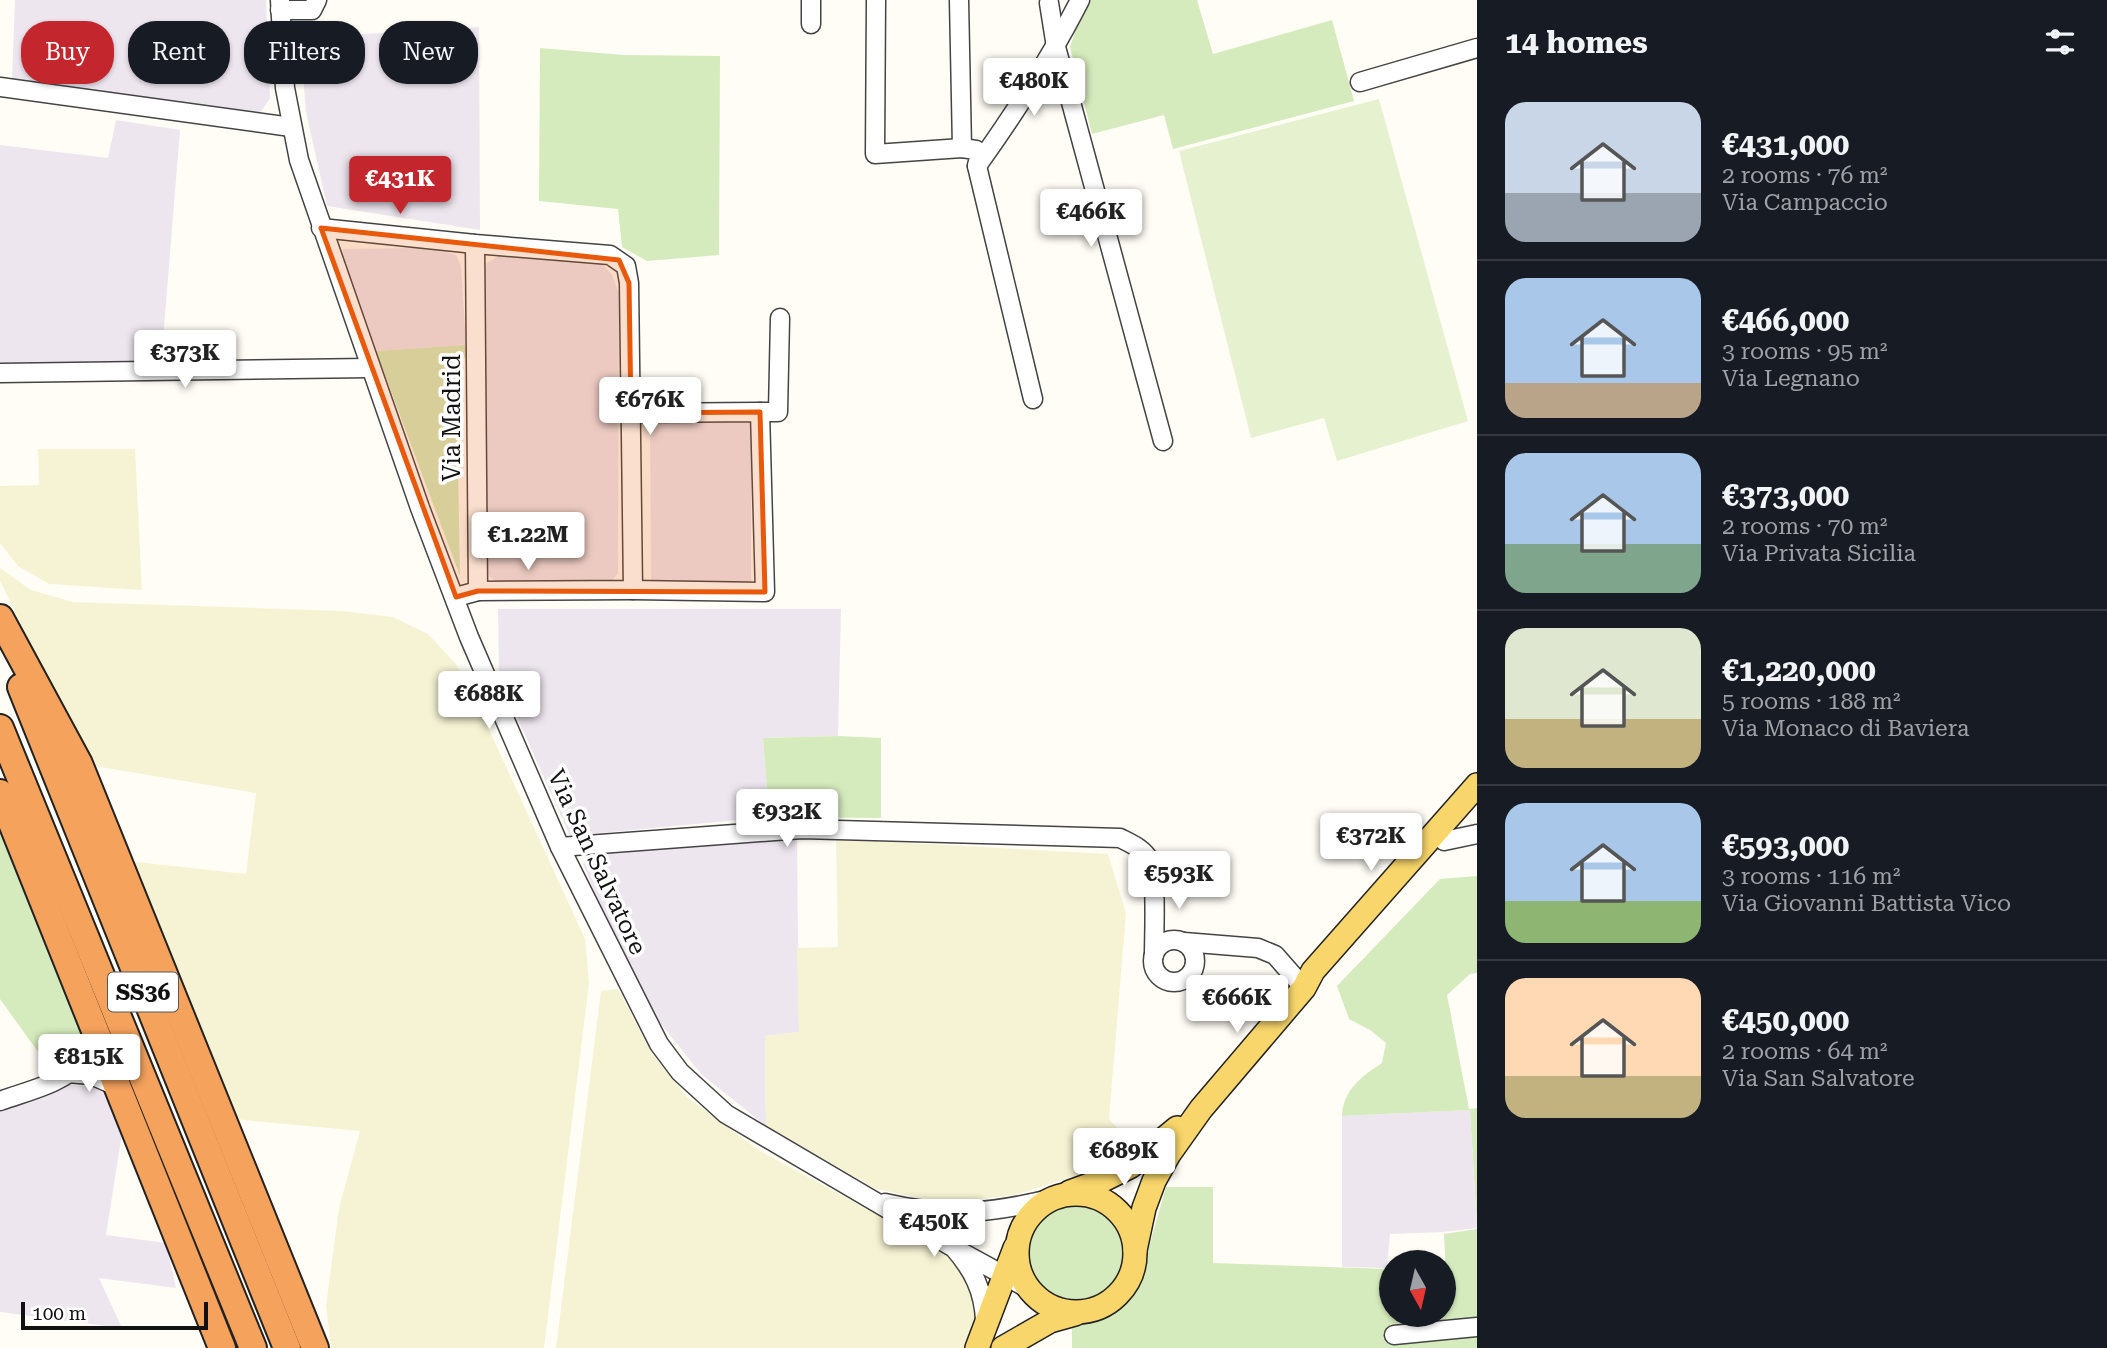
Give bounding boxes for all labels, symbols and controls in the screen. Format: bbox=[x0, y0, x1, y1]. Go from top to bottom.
chip: Buy bbox=[21, 21, 114, 84]
chip: Rent bbox=[128, 21, 230, 84]
chip: Filters bbox=[244, 21, 365, 84]
chip: New bbox=[379, 21, 478, 84]
icon: filters bbox=[2041, 23, 2079, 61]
text: 14 homes bbox=[1505, 25, 1648, 60]
pin: €480K bbox=[985, 58, 1083, 118]
text: €480K bbox=[999, 67, 1069, 94]
text: €431,000 bbox=[1722, 127, 1849, 162]
icon: home bbox=[1561, 130, 1645, 214]
pin: €431K bbox=[351, 156, 449, 216]
text: 2 rooms · 76 m² bbox=[1722, 162, 1888, 189]
text: €431K bbox=[365, 165, 435, 192]
text: Via Campaccio bbox=[1722, 189, 1888, 216]
pin: €466K bbox=[1042, 190, 1140, 249]
text: €466K bbox=[1056, 198, 1126, 225]
text: €466,000 bbox=[1722, 303, 1849, 338]
icon: home bbox=[1561, 306, 1645, 390]
pin: €373K bbox=[136, 330, 234, 390]
text: 3 rooms · 95 m² bbox=[1722, 338, 1888, 365]
text: €373K bbox=[150, 339, 220, 366]
street label: Via Madrid bbox=[438, 354, 466, 482]
text: Via Legnano bbox=[1722, 365, 1860, 392]
pin: €676K bbox=[601, 378, 699, 437]
text: €676K bbox=[615, 386, 685, 413]
text: €373,000 bbox=[1722, 478, 1849, 513]
icon: home bbox=[1561, 481, 1645, 565]
pin: €1.22M bbox=[471, 512, 585, 572]
text: 2 rooms · 70 m² bbox=[1722, 513, 1888, 540]
text: €1.22M bbox=[488, 521, 568, 548]
text: Via Privata Sicilia bbox=[1722, 540, 1916, 567]
text: €1,220,000 bbox=[1722, 653, 1876, 688]
icon: home bbox=[1561, 656, 1645, 740]
pin: €688K bbox=[440, 672, 538, 731]
text: €688K bbox=[454, 680, 524, 707]
text: 5 rooms · 188 m² bbox=[1722, 688, 1900, 715]
text: Via Monaco di Baviera bbox=[1722, 715, 1969, 742]
street label: Via San Salvatore bbox=[542, 765, 652, 959]
pin: €932K bbox=[738, 790, 836, 849]
text: €932K bbox=[752, 798, 822, 825]
pin: €372K bbox=[1322, 814, 1420, 873]
text: €372K bbox=[1336, 822, 1406, 849]
text: €593,000 bbox=[1722, 828, 1849, 863]
icon: home bbox=[1561, 831, 1645, 915]
pin: €593K bbox=[1130, 852, 1228, 911]
text: €593K bbox=[1144, 860, 1214, 887]
text: 3 rooms · 116 m² bbox=[1722, 863, 1900, 890]
text: Via Giovanni Battista Vico bbox=[1722, 890, 2011, 917]
road number: SS36 bbox=[108, 973, 178, 1012]
pin: €666K bbox=[1188, 976, 1286, 1035]
text: €666K bbox=[1202, 984, 1272, 1011]
text: €450,000 bbox=[1722, 1003, 1849, 1038]
icon: home bbox=[1561, 1006, 1645, 1090]
pin: €815K bbox=[40, 1034, 138, 1094]
text: 2 rooms · 64 m² bbox=[1722, 1038, 1888, 1065]
text: €815K bbox=[54, 1043, 124, 1070]
text: Via San Salvatore bbox=[1722, 1065, 1915, 1092]
pin: €689K bbox=[1075, 1128, 1173, 1188]
text: €689K bbox=[1089, 1137, 1159, 1164]
pin: €450K bbox=[885, 1200, 983, 1259]
text: €450K bbox=[899, 1208, 969, 1235]
north arrow bbox=[1379, 1250, 1456, 1326]
map controls bbox=[1379, 1250, 1456, 1327]
scale bar bbox=[21, 1299, 208, 1331]
text: 100 m bbox=[32, 1302, 86, 1325]

